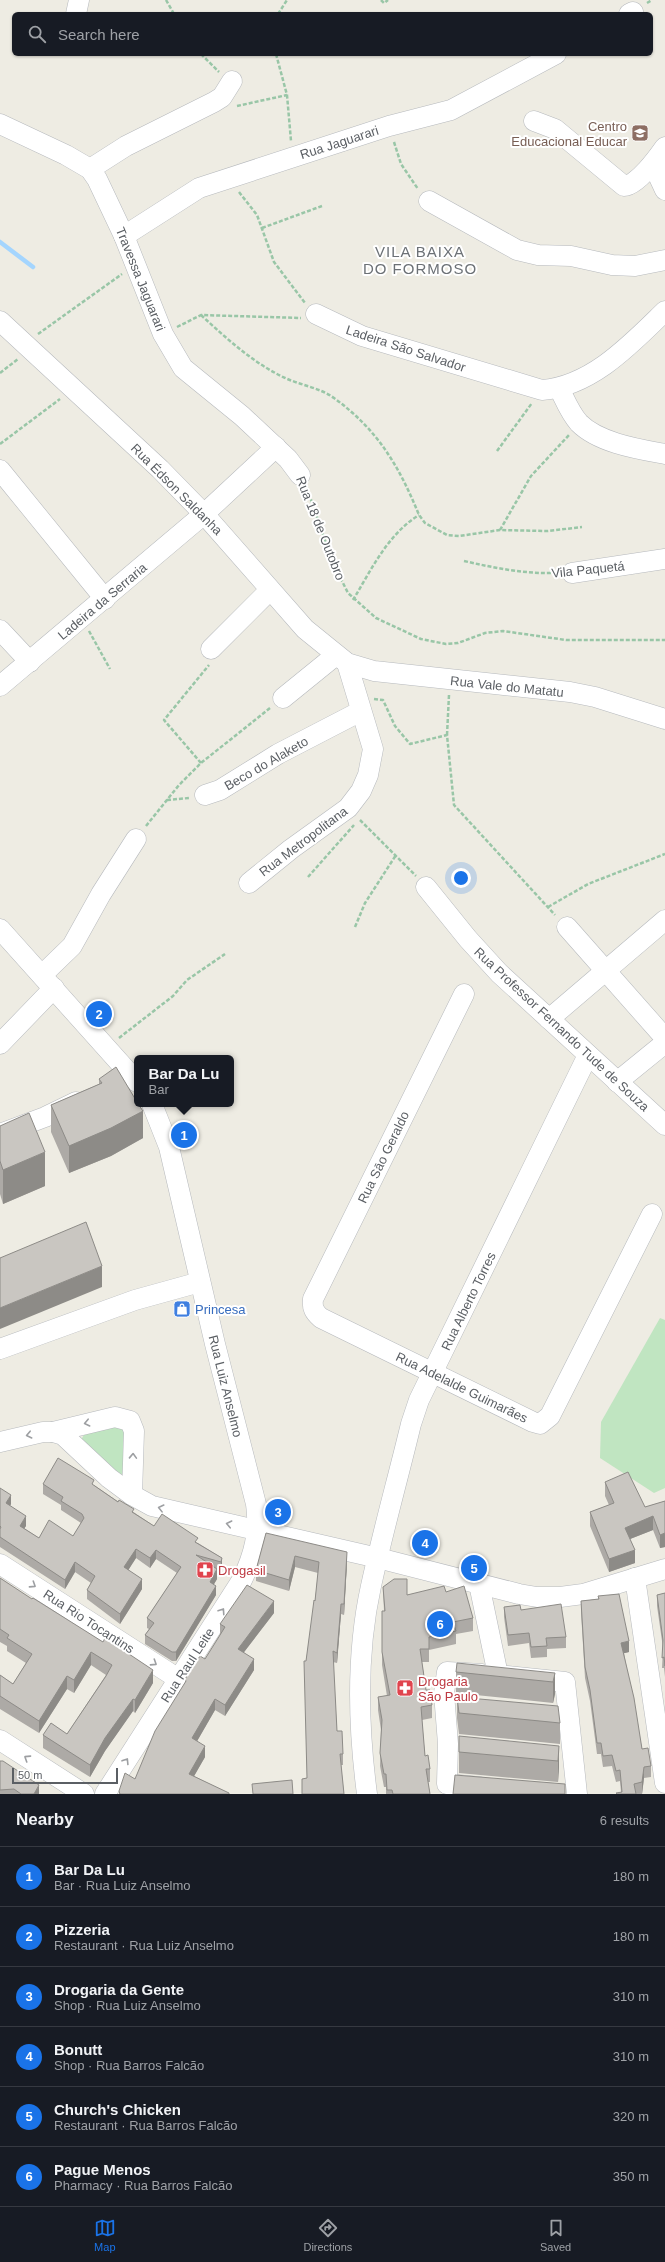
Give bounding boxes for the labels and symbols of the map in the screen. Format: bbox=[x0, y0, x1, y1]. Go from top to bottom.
place label: Centro Educacional Educar bbox=[511, 119, 628, 149]
street label: Rua Jaguarari bbox=[298, 123, 380, 162]
school or university icon: Centro Educacional Educar bbox=[630, 123, 650, 143]
street label: Travessa Jaguarari bbox=[113, 225, 168, 333]
district label: VILA BAIXA DO FORMOSO bbox=[363, 243, 477, 277]
street label: Ladeira São Salvador bbox=[344, 322, 468, 375]
street label: Rua Édson Saldanha bbox=[128, 441, 226, 539]
street label: Rua 18 de Outobro bbox=[293, 474, 348, 582]
street label: Vila Paquetá bbox=[551, 558, 626, 581]
street label: Ladeira da Serraria bbox=[55, 559, 150, 643]
street label: Rua Vale do Matatu bbox=[449, 673, 564, 700]
street label: Beco do Alaketo bbox=[222, 733, 311, 793]
street label: Rua Metropolitana bbox=[256, 803, 351, 879]
your location bbox=[451, 868, 471, 888]
street label: Rua Professor Fernando Tude de Souza bbox=[471, 944, 653, 1115]
pin: 2 bbox=[86, 999, 112, 1029]
street label: Rua Sāo Geraldo bbox=[355, 1109, 412, 1206]
pin: 1 bbox=[171, 1120, 197, 1150]
street label: Rua Alberto Torres bbox=[438, 1249, 499, 1353]
shop icon: Princesa bbox=[172, 1299, 192, 1319]
place label: Princesa bbox=[195, 1302, 246, 1317]
street label: Rua Luiz Anselmo bbox=[206, 1333, 245, 1439]
street label: Rua Adelalde Guimarães bbox=[394, 1349, 530, 1426]
one-way arrow bbox=[84, 1419, 90, 1427]
one-way arrow bbox=[26, 1431, 33, 1439]
one-way arrow bbox=[129, 1453, 137, 1459]
pin: 3 bbox=[265, 1497, 291, 1527]
one-way arrow bbox=[158, 1505, 164, 1513]
one-way arrow bbox=[226, 1520, 232, 1528]
pin: 4 bbox=[412, 1528, 438, 1558]
pin: 5 bbox=[461, 1553, 487, 1583]
pharmacy icon: Drogasil bbox=[195, 1560, 215, 1580]
place label: Drogasil bbox=[218, 1563, 266, 1578]
one-way arrow bbox=[29, 1580, 36, 1588]
street label: Rua Rio Tocantins bbox=[41, 1586, 137, 1657]
one-way arrow bbox=[218, 1608, 225, 1615]
pin: 6 bbox=[427, 1609, 453, 1639]
street label: Rua Raul Leite bbox=[158, 1625, 217, 1705]
one-way arrow bbox=[150, 1658, 157, 1666]
place label: Drogaria São Paulo bbox=[418, 1674, 478, 1704]
pharmacy icon: Drogaria São Paulo bbox=[395, 1678, 415, 1698]
one-way arrow bbox=[25, 1755, 32, 1762]
one-way arrow bbox=[121, 1759, 128, 1766]
scale bar bbox=[12, 1766, 118, 1785]

